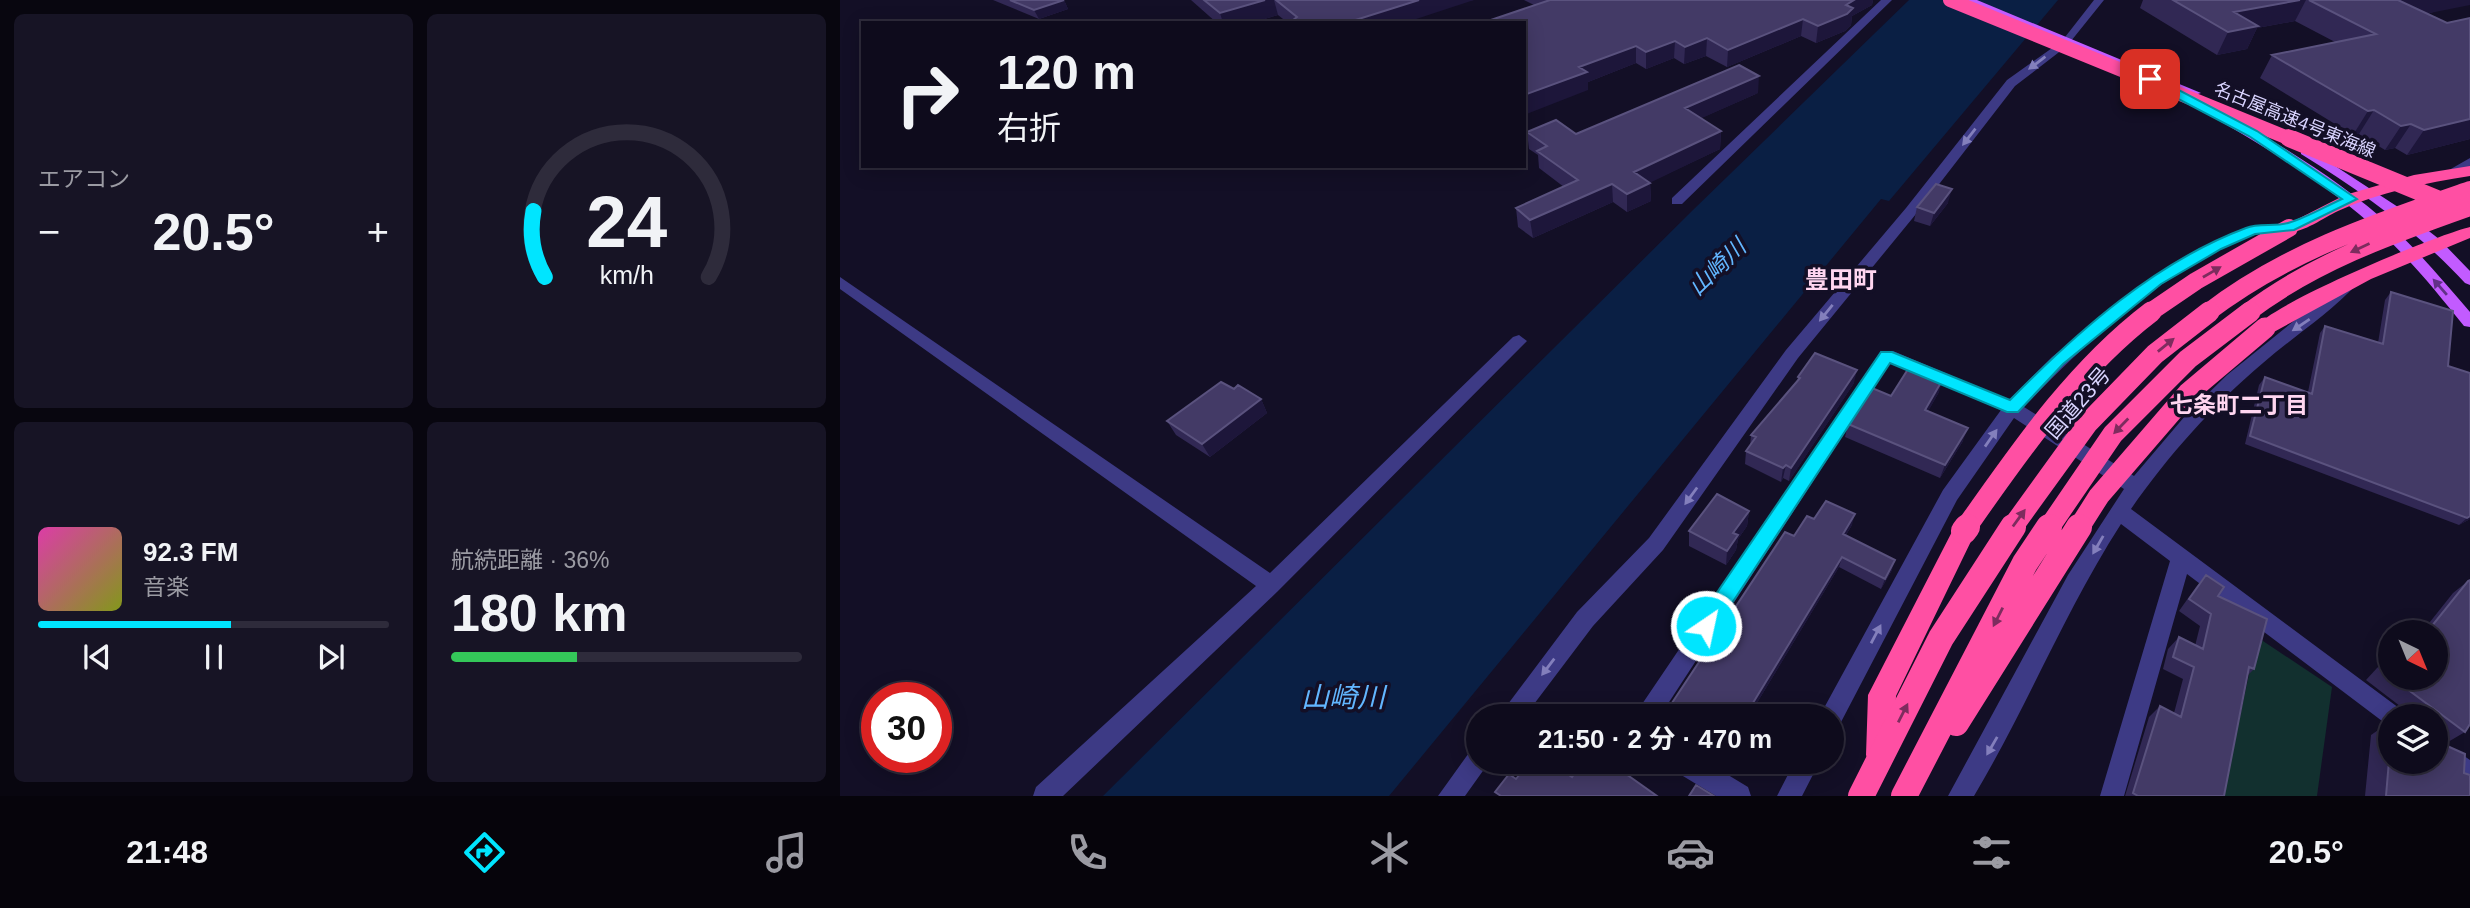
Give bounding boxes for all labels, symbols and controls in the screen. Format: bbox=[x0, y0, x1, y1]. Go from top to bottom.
text: 120 m bbox=[997, 45, 1136, 99]
icon: right bbox=[882, 49, 973, 140]
pin bbox=[2120, 49, 2180, 109]
one-way arrow bbox=[2029, 56, 2047, 71]
icon: arrive bbox=[2131, 60, 2169, 98]
street label: 名古屋高速4号東海線 bbox=[2212, 79, 2378, 161]
text: 右折 bbox=[997, 110, 1061, 146]
one-way arrow bbox=[1962, 127, 1977, 145]
text: エアコン bbox=[38, 166, 130, 192]
text: 24 bbox=[586, 181, 667, 262]
text: 20.5° bbox=[152, 203, 275, 261]
text: − bbox=[38, 211, 60, 253]
text: + bbox=[367, 211, 389, 253]
water label: 山崎川 bbox=[1683, 232, 1753, 300]
one-way arrow bbox=[2350, 242, 2370, 254]
text: km/h bbox=[599, 261, 654, 289]
district label: 豊田町 bbox=[1805, 266, 1877, 293]
one-way arrow bbox=[2202, 266, 2222, 278]
one-way arrow bbox=[2432, 278, 2448, 296]
one-way arrow bbox=[1818, 303, 1833, 321]
one-way arrow bbox=[2291, 319, 2311, 332]
one-way arrow bbox=[2157, 338, 2175, 353]
street label: 国道23号 bbox=[2041, 363, 2115, 443]
district label: 七条町二丁目 bbox=[2170, 392, 2308, 418]
one-way arrow bbox=[2113, 418, 2130, 435]
one-way arrow bbox=[1984, 429, 1998, 447]
one-way arrow bbox=[1684, 487, 1698, 505]
one-way arrow bbox=[2012, 509, 2026, 527]
one-way arrow bbox=[2091, 535, 2104, 554]
text: 92.3 FM bbox=[143, 537, 238, 567]
text: 航続距離 · 36% bbox=[451, 547, 609, 573]
text: 音楽 bbox=[143, 574, 189, 600]
text: 180 km bbox=[451, 584, 627, 642]
position arrow bbox=[1669, 589, 1743, 663]
one-way arrow bbox=[1992, 607, 2003, 627]
north arrow bbox=[2378, 620, 2448, 690]
map controls bbox=[2378, 620, 2448, 774]
one-way arrow bbox=[1870, 624, 1882, 644]
icon: previous bbox=[78, 638, 116, 676]
icon: pause bbox=[195, 638, 233, 676]
icon: next bbox=[312, 638, 350, 676]
one-way arrow bbox=[1541, 658, 1556, 676]
speed limit sign: 30 bbox=[861, 682, 952, 773]
water label: 山崎川 bbox=[1301, 682, 1388, 713]
one-way arrow bbox=[1897, 703, 1908, 723]
button: layers bbox=[2378, 704, 2448, 774]
text: 21:50 · 2 分 · 470 m bbox=[1538, 724, 1772, 754]
one-way arrow bbox=[1985, 736, 1998, 755]
icon: directions bbox=[460, 828, 509, 877]
icon: music bbox=[762, 828, 811, 877]
icon: phone bbox=[1063, 828, 1112, 877]
icon: climate bbox=[1365, 828, 1414, 877]
icon: car bbox=[1666, 828, 1715, 877]
icon: filters bbox=[1967, 828, 2016, 877]
text: 21:48 bbox=[126, 834, 208, 870]
text: 20.5° bbox=[2269, 834, 2344, 870]

